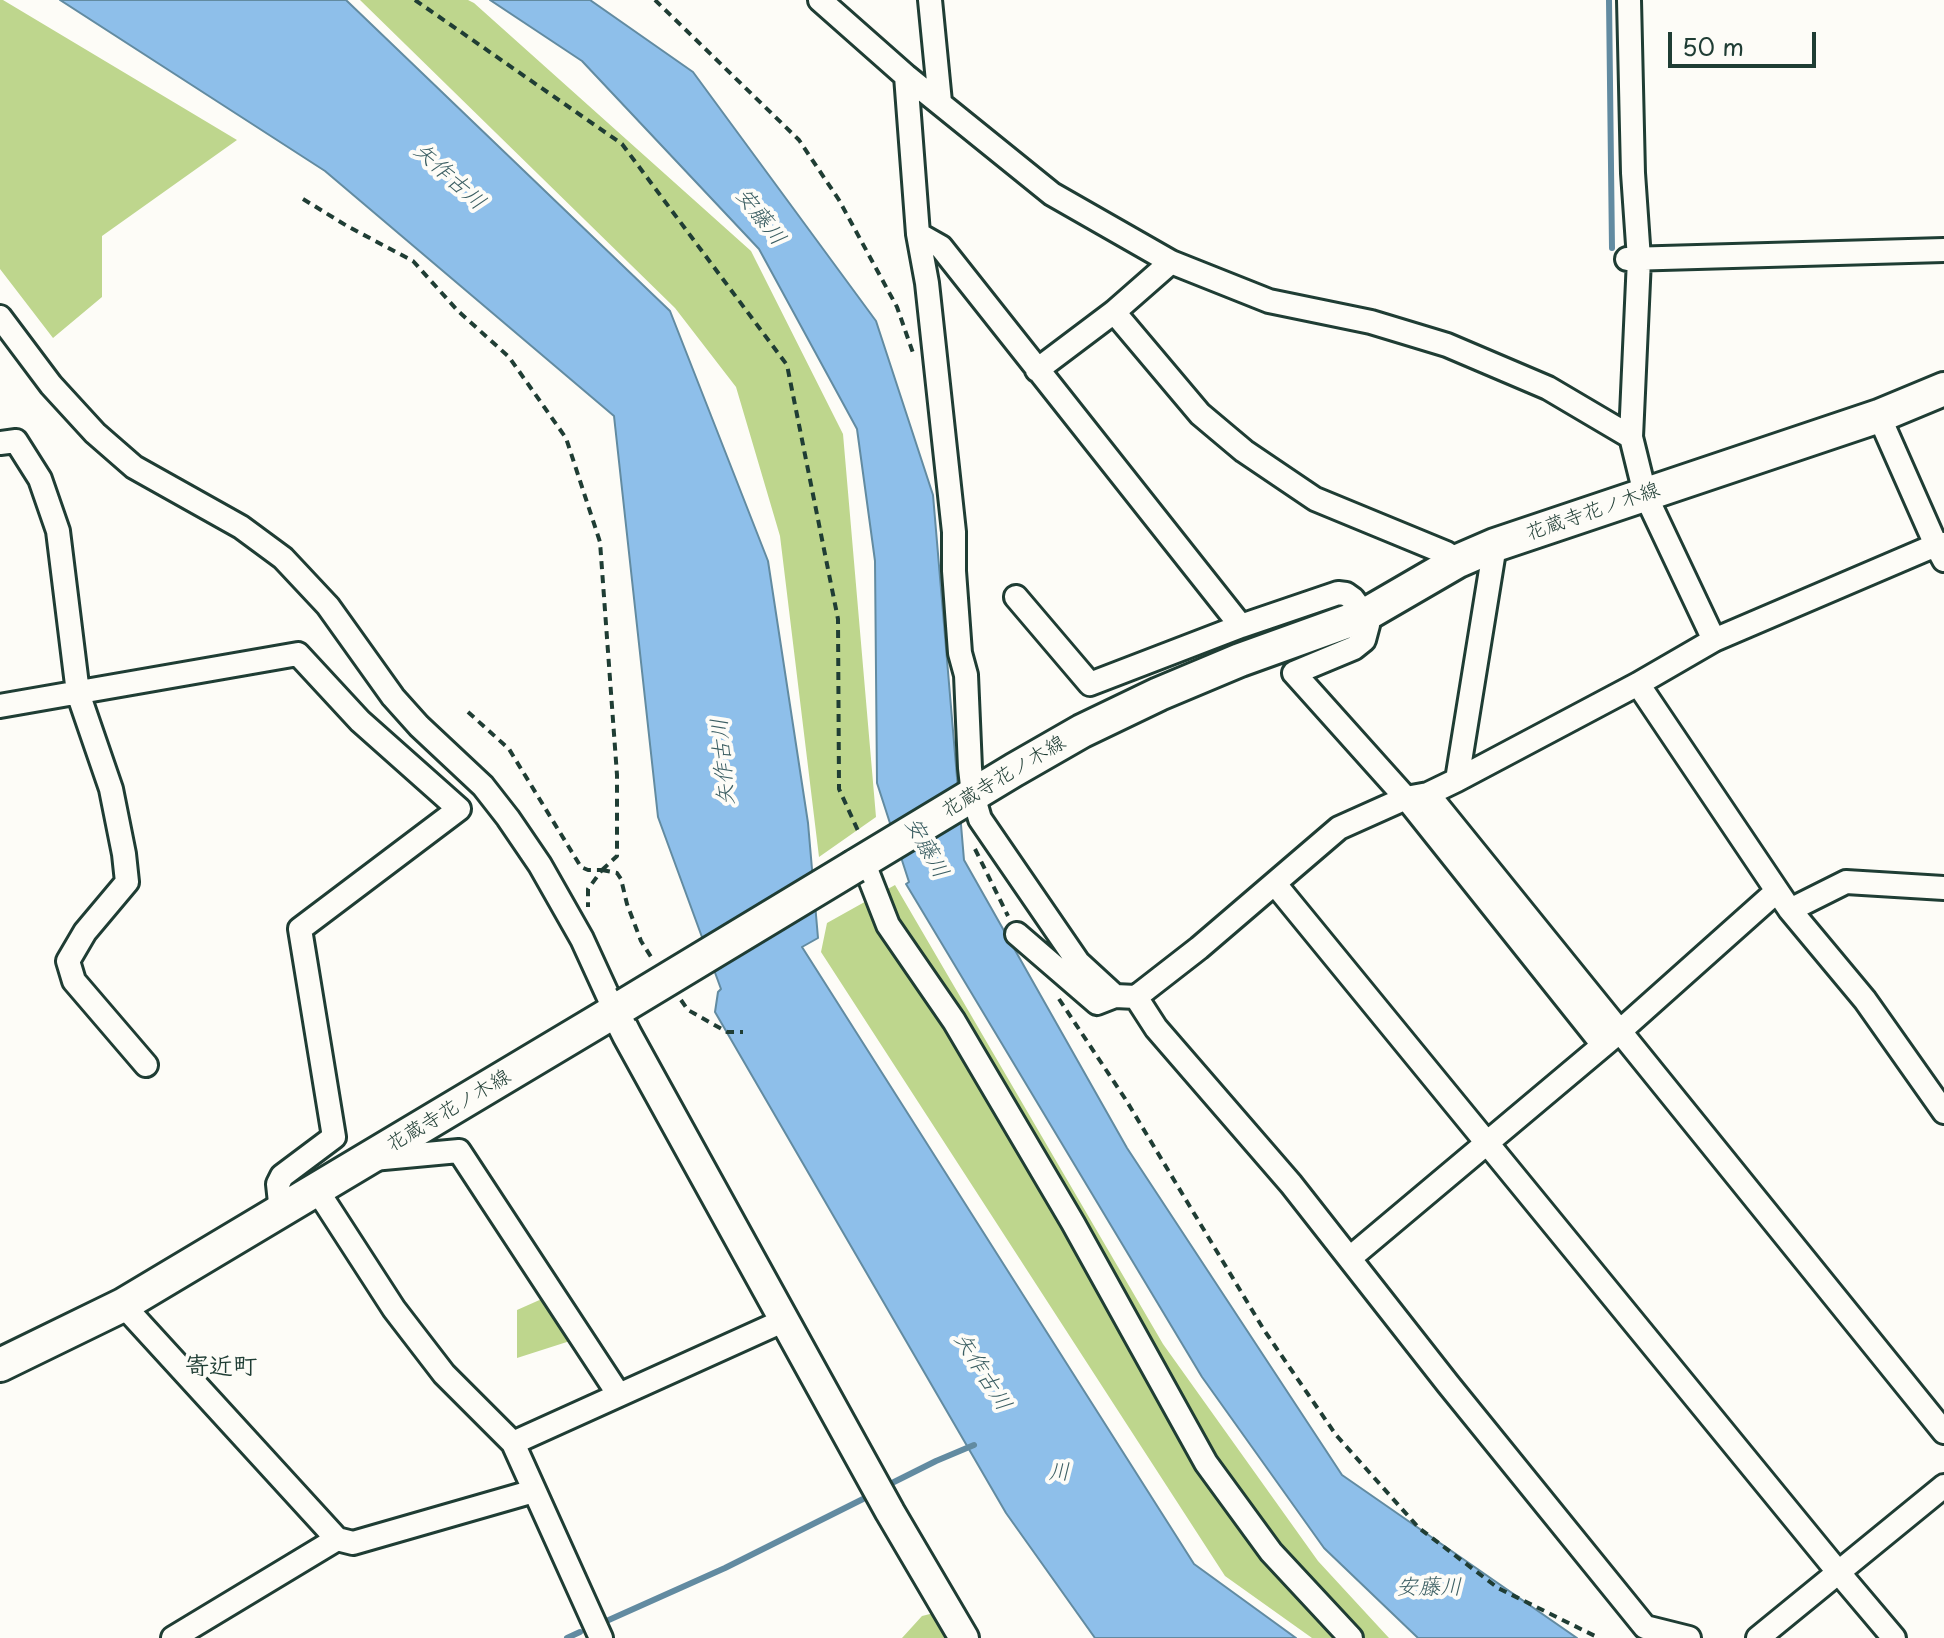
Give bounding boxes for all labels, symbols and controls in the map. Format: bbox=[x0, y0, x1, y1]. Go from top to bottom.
scale bar bbox=[1672, 16, 1820, 66]
text: 50 m bbox=[1682, 28, 1744, 64]
water label: 矢作古川 bbox=[407, 138, 491, 216]
water label: 安藤川 bbox=[729, 183, 791, 251]
street label: 花蔵寺花ノ木線 bbox=[1523, 478, 1663, 546]
water label: 矢作古川 bbox=[707, 717, 741, 807]
street label: 花蔵寺花ノ木線 bbox=[938, 731, 1070, 823]
water label: 安藤川 bbox=[898, 813, 954, 883]
street label: 花蔵寺花ノ木線 bbox=[383, 1065, 515, 1157]
water label: 矢作古川 bbox=[947, 1328, 1017, 1416]
district label: 寄近町 bbox=[185, 1353, 257, 1381]
water label: 川 bbox=[1048, 1460, 1070, 1486]
water label: 安藤川 bbox=[1396, 1575, 1462, 1601]

